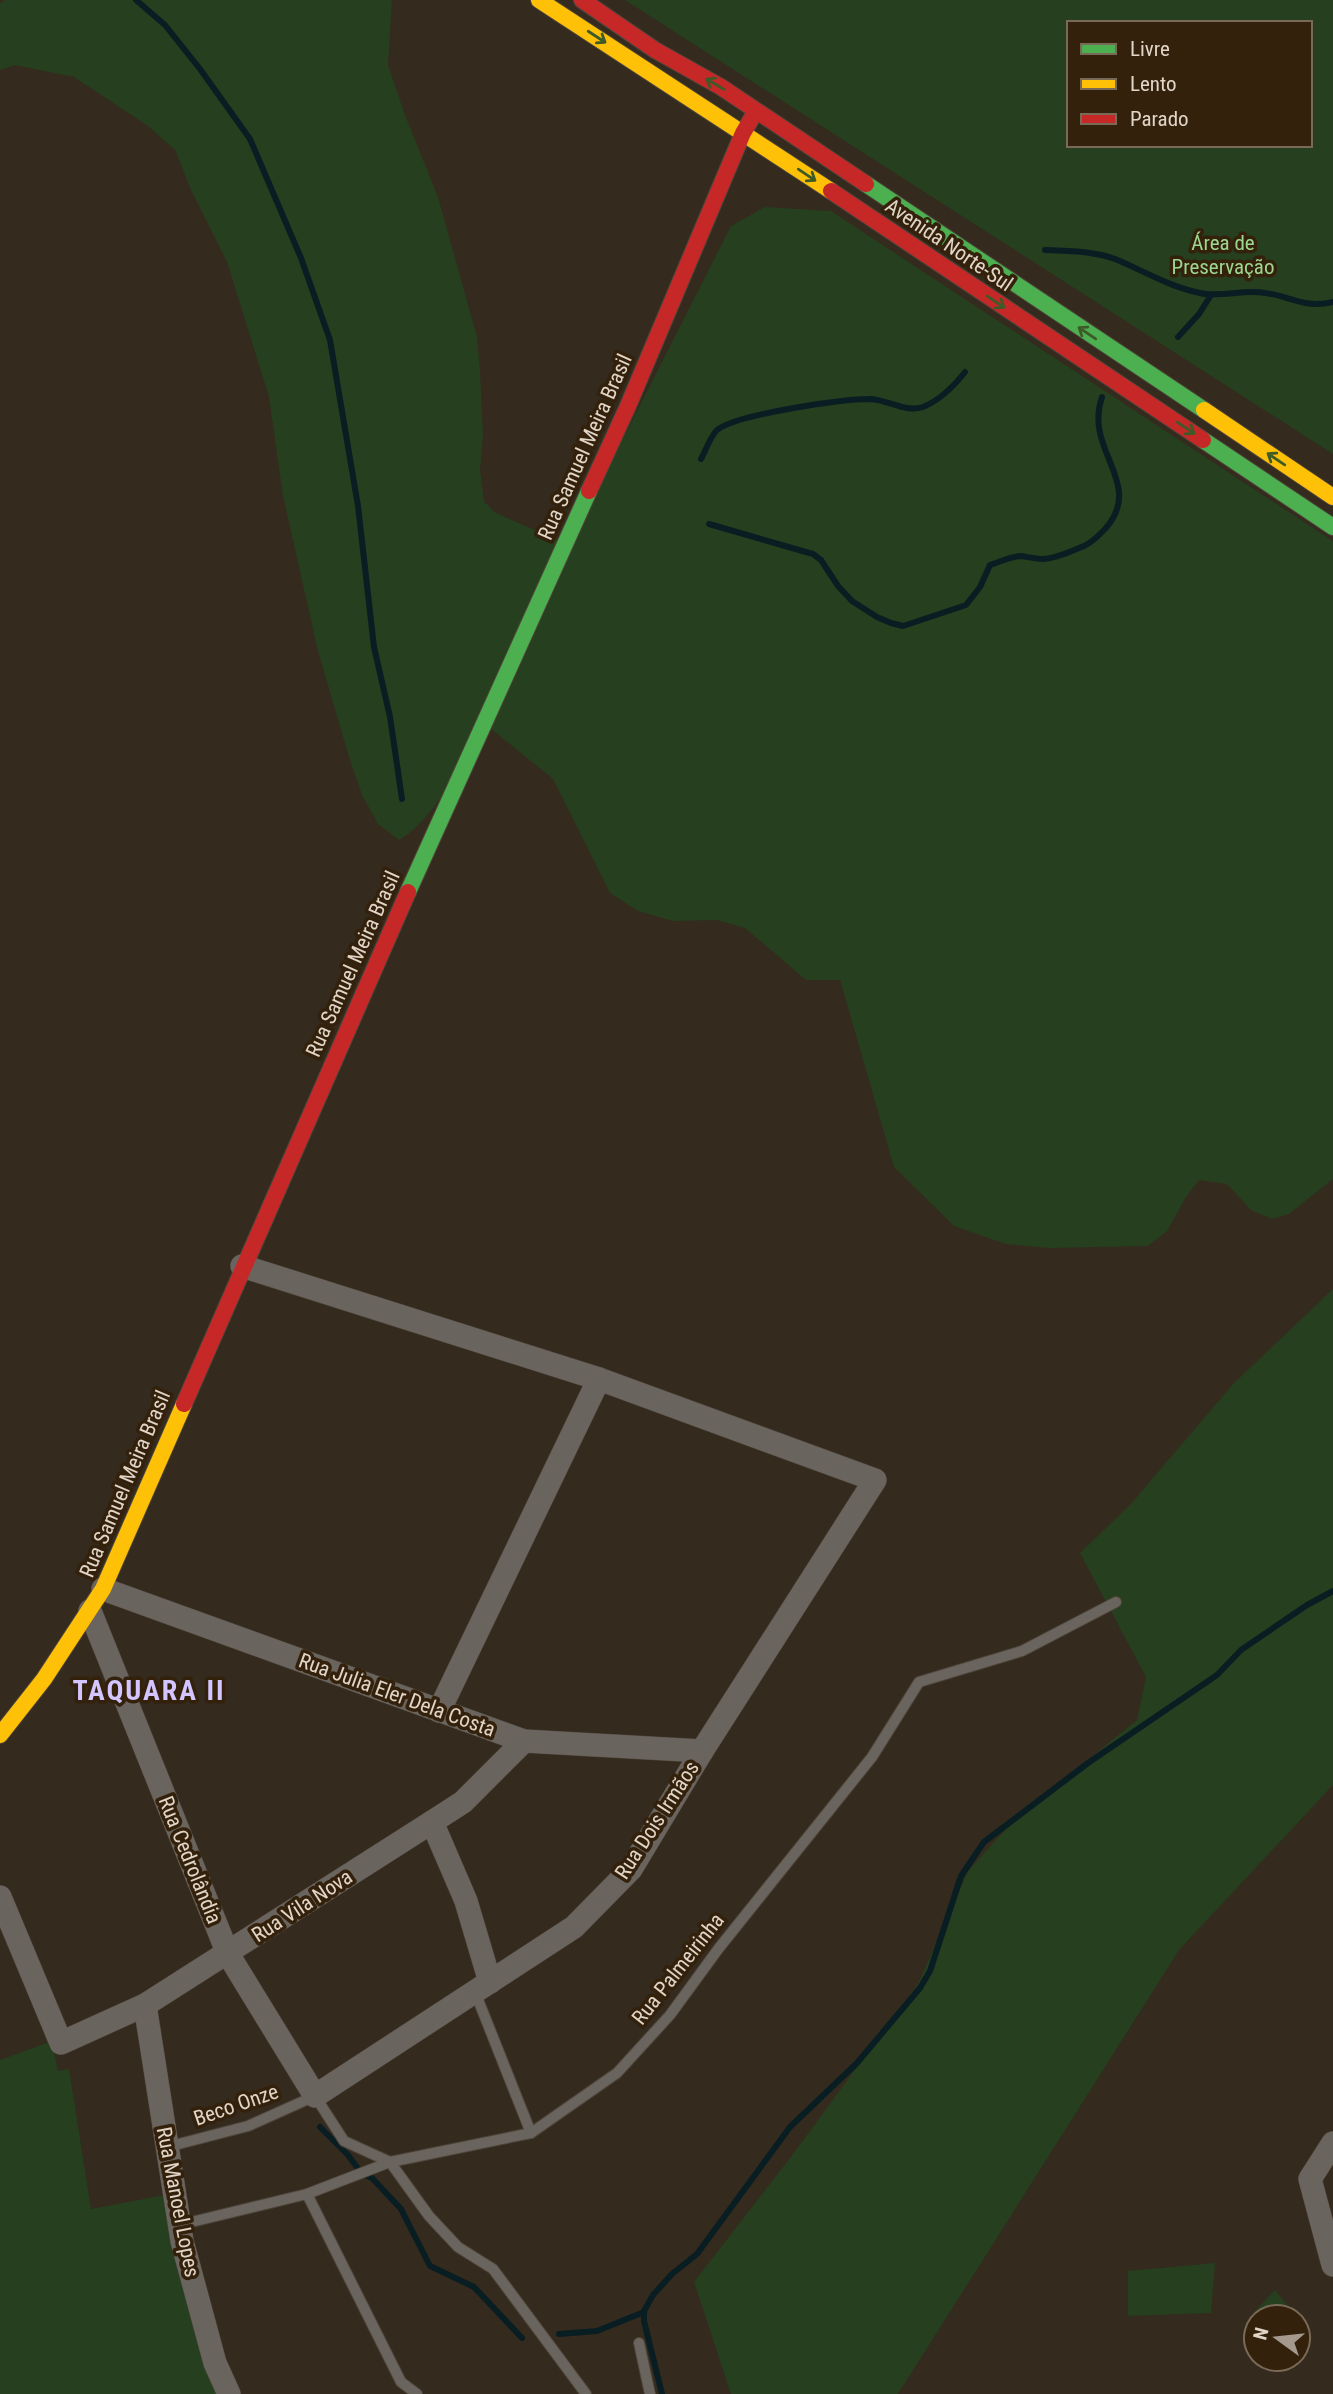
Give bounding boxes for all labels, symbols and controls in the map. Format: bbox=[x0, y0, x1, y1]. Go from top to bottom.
legend bbox=[1067, 21, 1312, 147]
one-way arrow bbox=[587, 30, 606, 44]
text: Livre bbox=[1130, 37, 1170, 61]
text: Lento bbox=[1130, 72, 1177, 96]
one-way arrow bbox=[705, 77, 725, 91]
text: Parado bbox=[1130, 107, 1189, 131]
one-way arrow bbox=[797, 169, 817, 183]
street label: Avenida Norte-Sul bbox=[881, 194, 1017, 296]
park label: Área de Preservação bbox=[1172, 231, 1274, 279]
one-way arrow bbox=[986, 295, 1006, 309]
one-way arrow bbox=[1078, 326, 1097, 340]
street label: Rua Samuel Meira Brasil bbox=[533, 350, 637, 544]
one-way arrow bbox=[1175, 422, 1195, 436]
one-way arrow bbox=[1267, 452, 1286, 467]
street label: Rua Samuel Meira Brasil bbox=[301, 867, 405, 1061]
street label: Rua Samuel Meira Brasil bbox=[75, 1387, 175, 1581]
street label: Rua Julia Eler Dela Costa bbox=[296, 1648, 498, 1742]
district label: TAQUARA II bbox=[72, 1674, 226, 1707]
street label: Rua Dois Irmãos bbox=[610, 1757, 704, 1883]
street label: Rua Cedrolândia bbox=[154, 1793, 226, 1927]
street label: Rua Vila Nova bbox=[247, 1865, 357, 1947]
street label: Rua Palmeirinha bbox=[627, 1909, 729, 2029]
street label: Beco Onze bbox=[190, 2079, 282, 2131]
street label: Rua Manoel Lopes bbox=[152, 2125, 204, 2279]
north arrow bbox=[1242, 2303, 1312, 2373]
text: N bbox=[1248, 2325, 1274, 2342]

